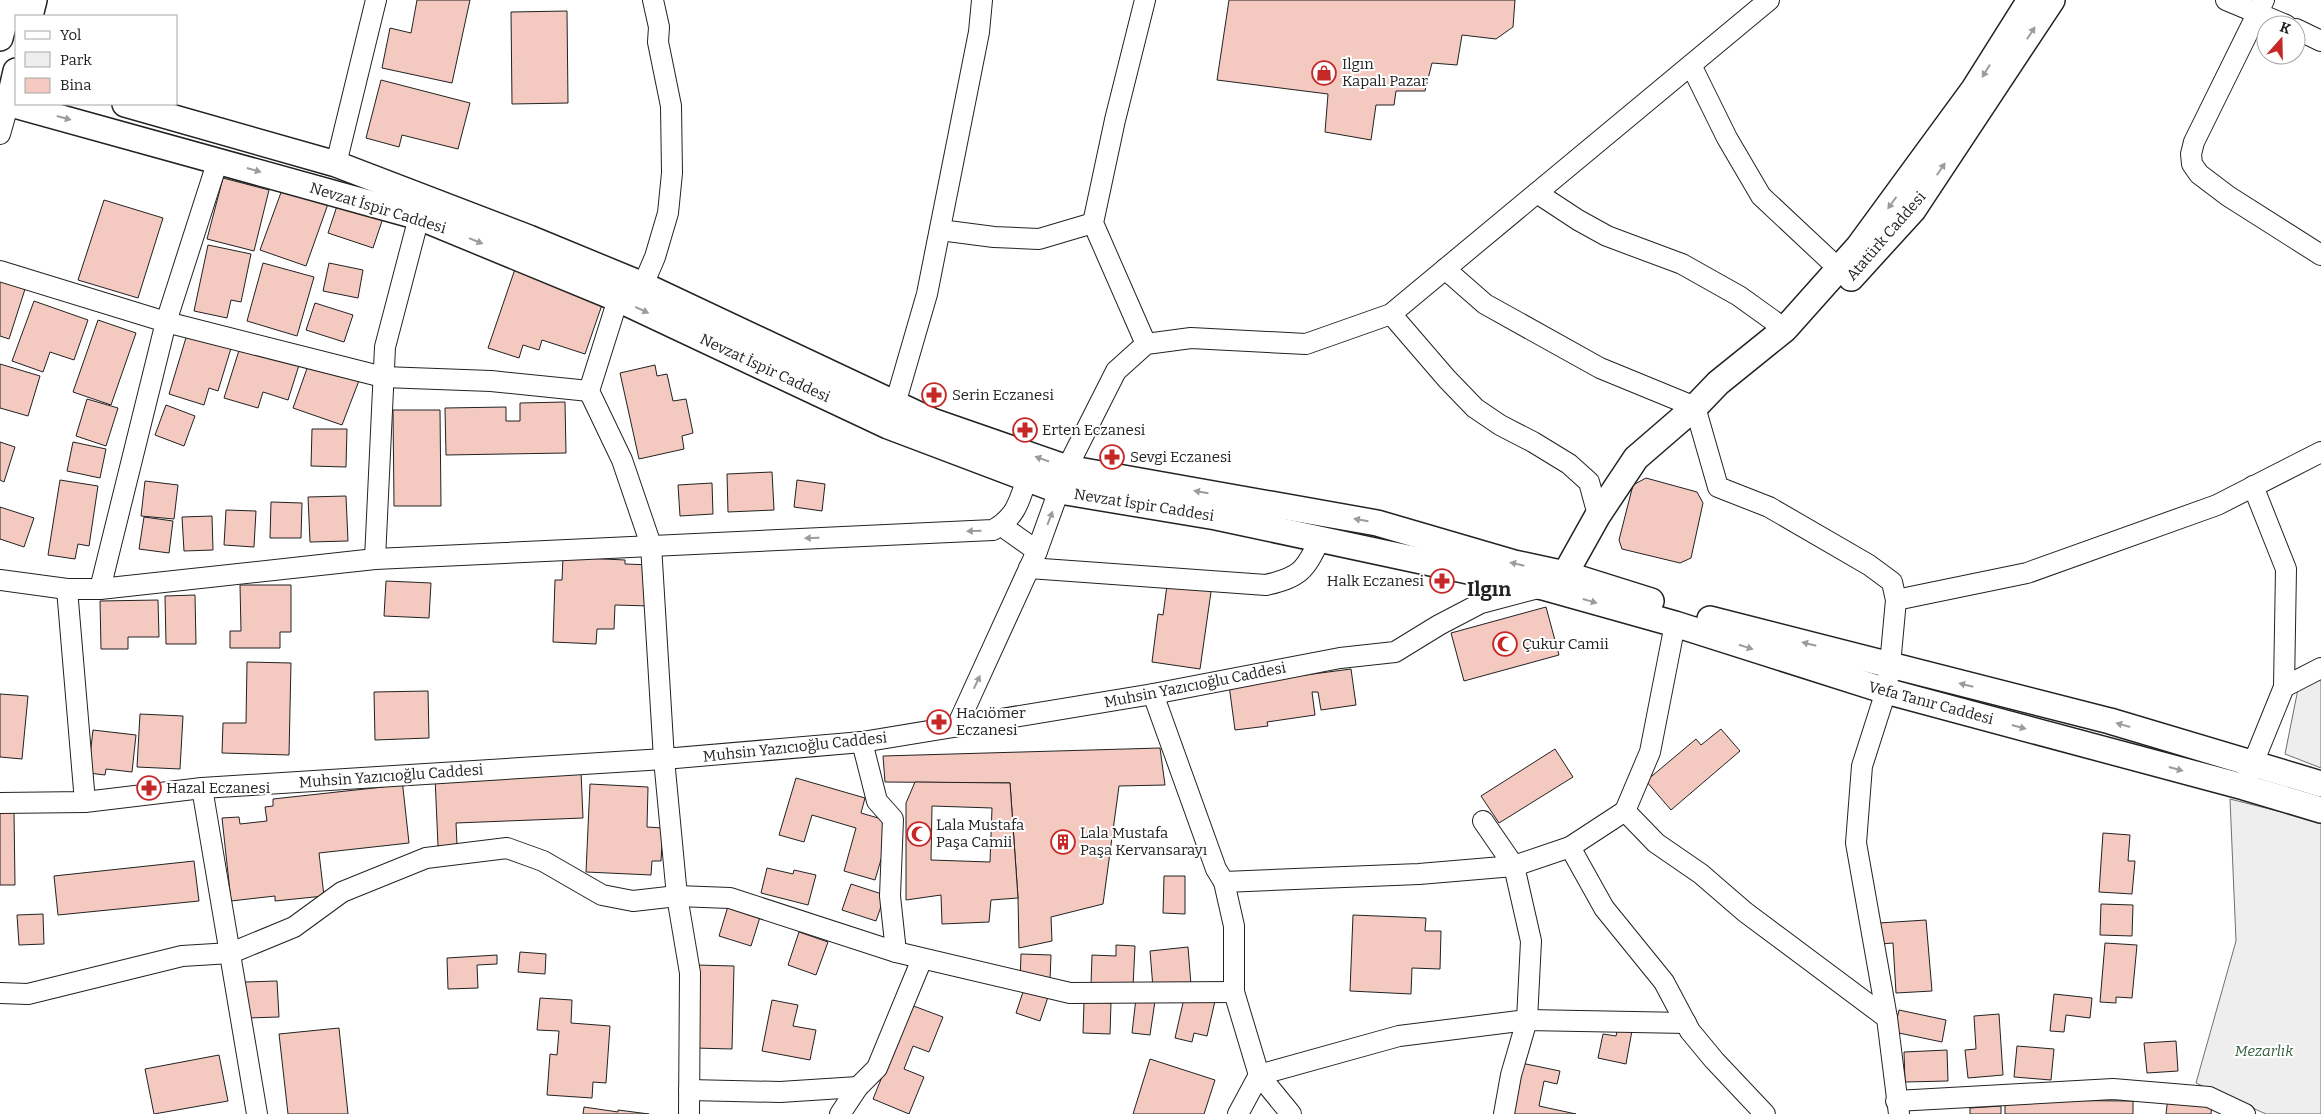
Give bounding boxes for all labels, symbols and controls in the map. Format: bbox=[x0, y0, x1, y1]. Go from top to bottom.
legend bbox=[15, 15, 178, 105]
north arrow bbox=[2256, 15, 2306, 65]
text: K bbox=[2278, 19, 2293, 38]
text: Yol bbox=[60, 26, 81, 44]
one-way arrow bbox=[2026, 27, 2035, 40]
text: Park bbox=[60, 51, 92, 69]
place label: Ilgın Kapalı Pazar bbox=[1342, 55, 1428, 90]
shop icon: Ilgın Kapalı Pazar bbox=[1311, 60, 1337, 86]
one-way arrow bbox=[1981, 64, 1990, 77]
text: Bina bbox=[60, 76, 92, 94]
one-way arrow bbox=[57, 114, 72, 122]
one-way arrow bbox=[1936, 162, 1945, 175]
one-way arrow bbox=[247, 167, 262, 175]
street label: Nevzat İspir Caddesi bbox=[308, 179, 449, 237]
street label: Atatürk Caddesi bbox=[1843, 188, 1930, 284]
one-way arrow bbox=[1886, 196, 1897, 209]
one-way arrow bbox=[469, 237, 483, 245]
one-way arrow bbox=[635, 307, 649, 315]
street label: Nevzat İspir Caddesi bbox=[697, 330, 833, 406]
pharmacy icon: Serin Eczanesi bbox=[921, 382, 947, 408]
place label: Serin Eczanesi bbox=[952, 386, 1054, 404]
pharmacy icon: Erten Eczanesi bbox=[1012, 417, 1038, 443]
place label: Erten Eczanesi bbox=[1042, 421, 1146, 439]
pharmacy icon: Sevgi Eczanesi bbox=[1099, 444, 1125, 470]
place label: Sevgi Eczanesi bbox=[1130, 448, 1232, 466]
one-way arrow bbox=[1034, 455, 1049, 463]
street label: Nevzat İspir Caddesi bbox=[1073, 485, 1216, 525]
one-way arrow bbox=[1192, 487, 1208, 495]
one-way arrow bbox=[1047, 510, 1054, 525]
one-way arrow bbox=[1352, 515, 1368, 523]
one-way arrow bbox=[966, 528, 982, 536]
one-way arrow bbox=[803, 534, 819, 542]
one-way arrow bbox=[1510, 560, 1525, 568]
pharmacy icon: Halk Eczanesi bbox=[1429, 568, 1455, 594]
place label: Halk Eczanesi bbox=[1327, 572, 1425, 590]
district label: Ilgın bbox=[1467, 577, 1511, 601]
one-way arrow bbox=[1583, 597, 1598, 605]
mosque icon: Çukur Camii bbox=[1492, 631, 1518, 657]
place label: Çukur Camii bbox=[1522, 635, 1609, 653]
one-way arrow bbox=[1801, 640, 1816, 648]
one-way arrow bbox=[1739, 643, 1754, 651]
street label: Muhsin Yazıcıoğlu Caddesi bbox=[1103, 658, 1288, 711]
one-way arrow bbox=[974, 675, 982, 689]
street label: Vefa Tanır Caddesi bbox=[1866, 678, 1996, 728]
one-way arrow bbox=[1958, 680, 1973, 688]
place label: Hacıömer Eczanesi bbox=[956, 704, 1026, 739]
pharmacy icon: Hacıömer Eczanesi bbox=[926, 709, 952, 735]
one-way arrow bbox=[2116, 721, 2131, 729]
one-way arrow bbox=[2012, 723, 2027, 731]
street label: Muhsin Yazıcıoğlu Caddesi bbox=[702, 728, 888, 766]
street label: Muhsin Yazıcıoğlu Caddesi bbox=[298, 761, 484, 791]
one-way arrow bbox=[2169, 765, 2184, 773]
pharmacy icon: Hazal Eczanesi bbox=[136, 775, 162, 801]
place label: Hazal Eczanesi bbox=[166, 779, 271, 797]
place label: Lala Mustafa Paşa Camii bbox=[936, 816, 1024, 851]
mosque icon: Lala Mustafa Paşa Camii bbox=[906, 821, 932, 847]
place label: Lala Mustafa Paşa Kervansarayı bbox=[1080, 824, 1208, 859]
building icon: Lala Mustafa Paşa Kervansarayı bbox=[1050, 829, 1076, 855]
park label: Mezarlık bbox=[2235, 1042, 2294, 1060]

